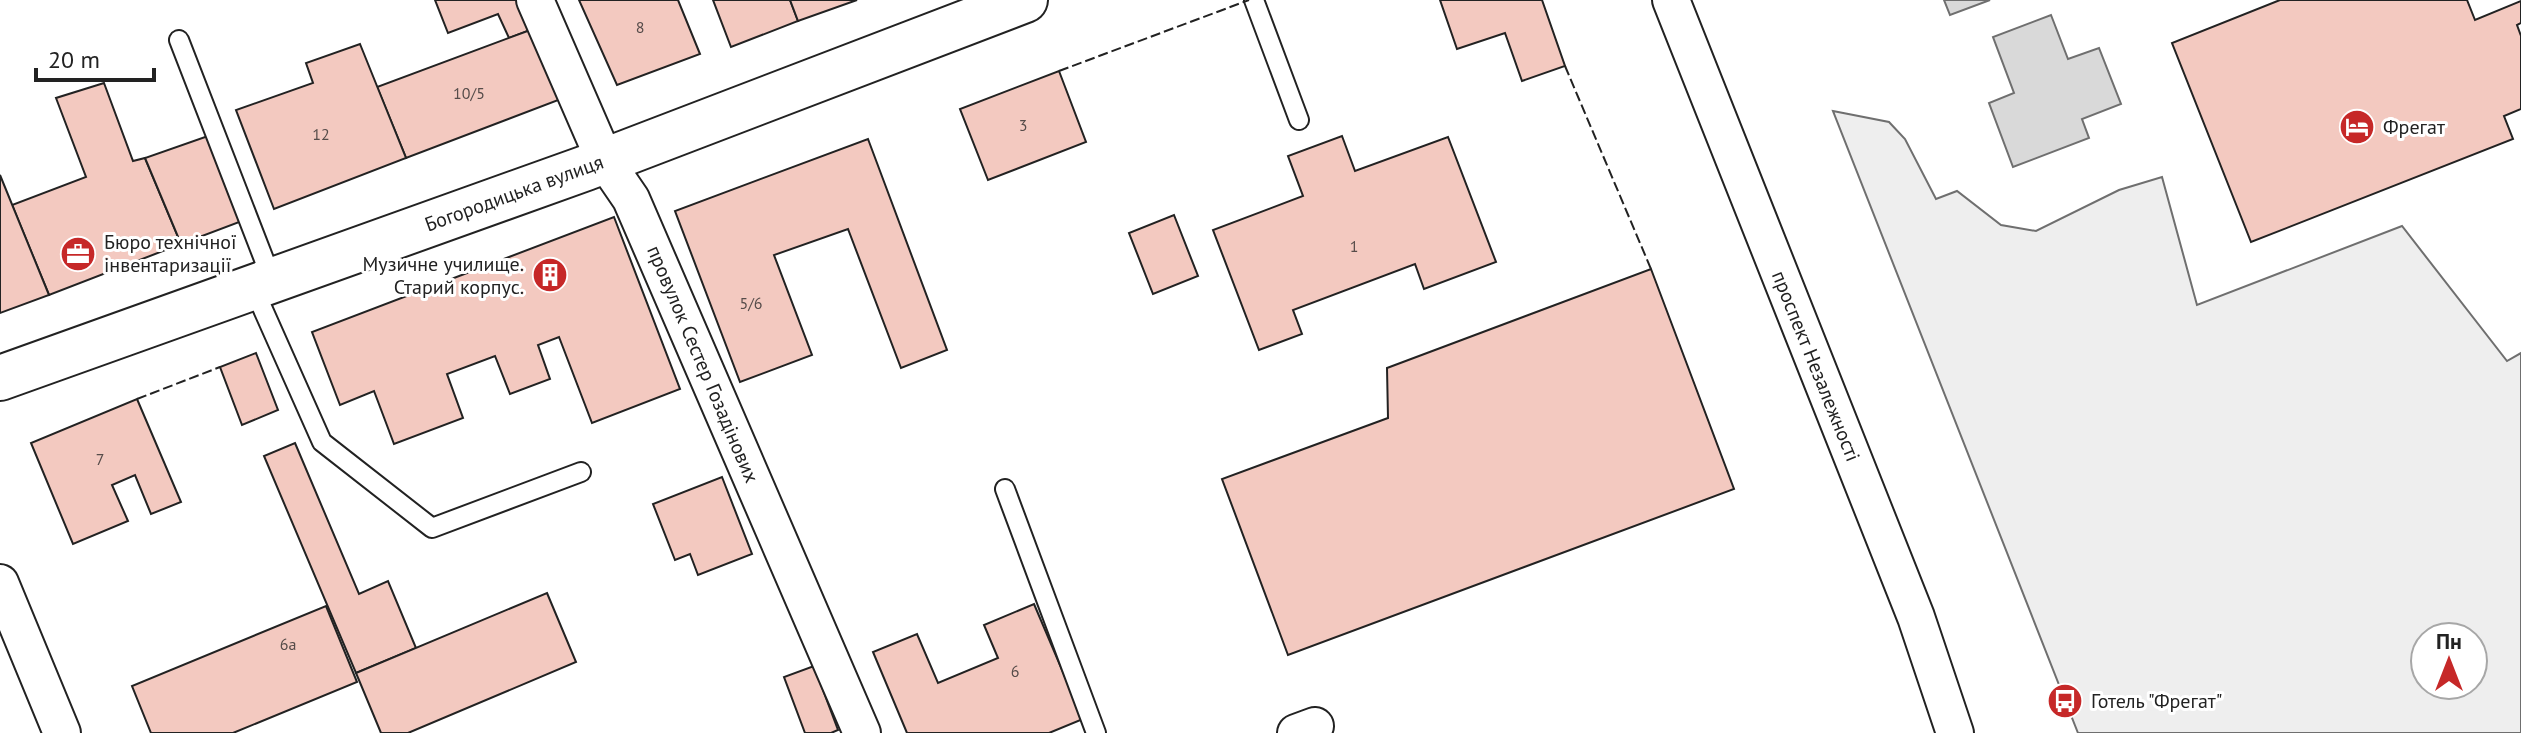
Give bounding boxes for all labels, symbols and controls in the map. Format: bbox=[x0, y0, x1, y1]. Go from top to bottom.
house number: 8 bbox=[636, 17, 644, 37]
scale bar bbox=[36, 32, 154, 82]
text: 20 m bbox=[48, 44, 100, 75]
house number: 10/5 bbox=[453, 83, 485, 103]
hotel icon: Фрегат bbox=[2338, 108, 2376, 146]
place label: Фрегат bbox=[2383, 114, 2445, 140]
house number: 3 bbox=[1019, 115, 1027, 135]
house number: 12 bbox=[312, 124, 330, 144]
street label: Богородицька вулиця bbox=[421, 149, 607, 237]
place label: Бюро технічної інвентаризації bbox=[104, 229, 237, 278]
office icon: Бюро технічної інвентаризації bbox=[59, 235, 97, 273]
house number: 1 bbox=[1350, 236, 1358, 256]
street label: провулок Сестер Гозадінових bbox=[641, 241, 765, 487]
place label: Музичне училище. Старий корпус. bbox=[363, 251, 524, 300]
building icon: Музичне училище. Старий корпус. bbox=[531, 256, 569, 294]
street label: проспект Незалежності bbox=[1766, 267, 1866, 465]
house number: 5/6 bbox=[739, 293, 763, 313]
house number: 7 bbox=[96, 449, 104, 469]
north arrow bbox=[2409, 621, 2489, 701]
text: Пн bbox=[2436, 627, 2462, 655]
house number: 6а bbox=[280, 634, 296, 654]
house number: 6 bbox=[1011, 661, 1019, 681]
bus stop icon: Готель "Фрегат" bbox=[2046, 682, 2084, 720]
place label: Готель "Фрегат" bbox=[2091, 688, 2222, 714]

